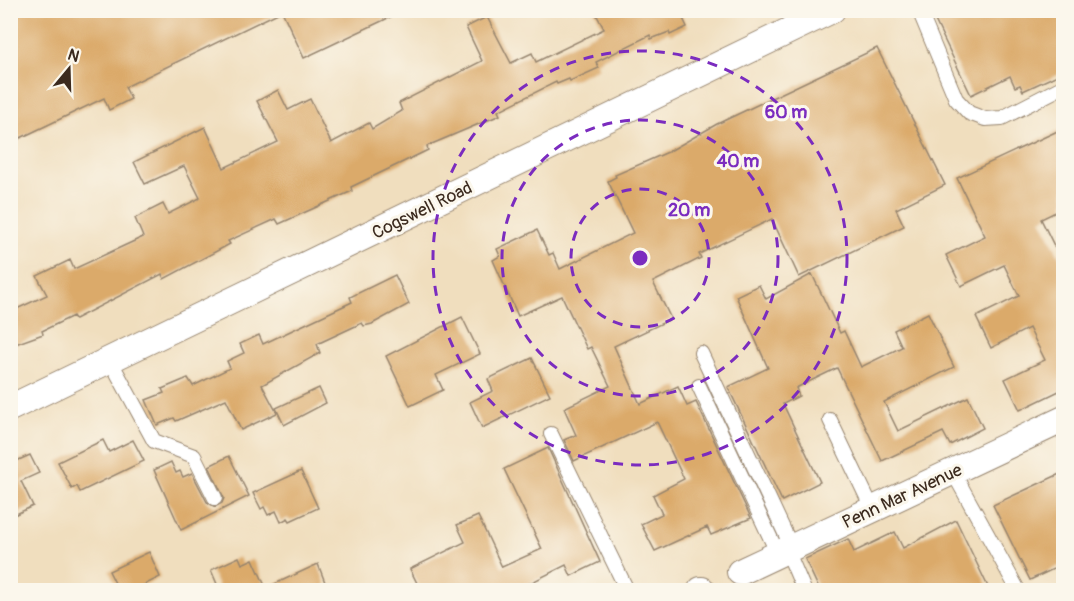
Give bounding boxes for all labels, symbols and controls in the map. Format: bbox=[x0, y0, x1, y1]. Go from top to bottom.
north arrow bbox=[39, 39, 99, 99]
text: N bbox=[65, 45, 82, 67]
text: 60 m bbox=[765, 101, 807, 124]
text: 40 m bbox=[717, 150, 759, 173]
street label: Cogswell Road bbox=[368, 176, 476, 245]
text: 20 m bbox=[668, 199, 710, 222]
centre of rings bbox=[630, 248, 650, 268]
street label: Penn Mar Avenue bbox=[839, 459, 966, 534]

